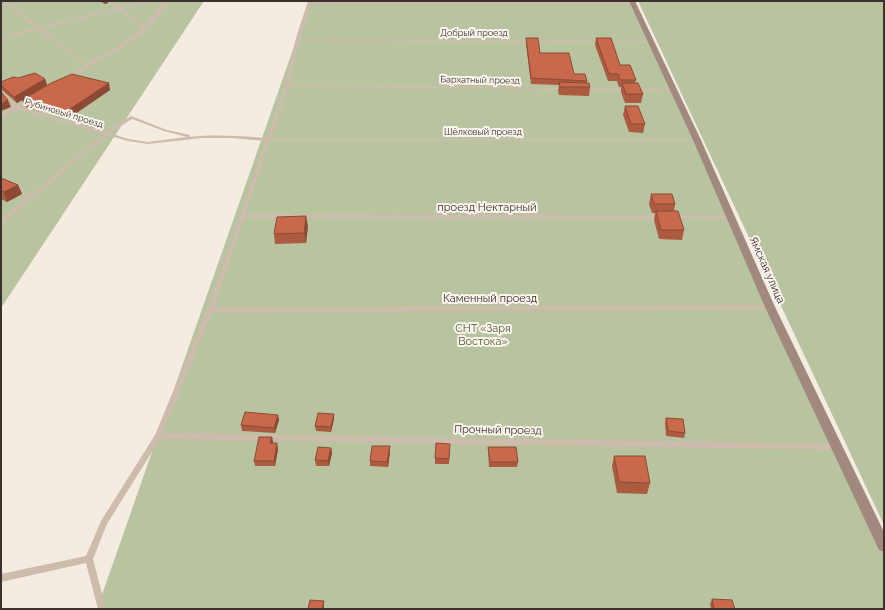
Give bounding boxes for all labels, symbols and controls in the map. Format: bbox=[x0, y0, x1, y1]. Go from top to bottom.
street label: Добрый проезд bbox=[440, 28, 508, 38]
street label: Бархатный проезд bbox=[440, 74, 520, 86]
street label: Рубиновый проезд bbox=[24, 96, 104, 130]
street label: Шёлковый проезд bbox=[444, 127, 522, 137]
street label: проезд Нектарный bbox=[438, 201, 536, 214]
street label: Ямская улица bbox=[746, 235, 788, 305]
street label: Каменный проезд bbox=[443, 292, 538, 305]
park label: СНТ «Заря Востока» bbox=[455, 322, 511, 348]
street label: Прочный проезд bbox=[454, 423, 542, 437]

